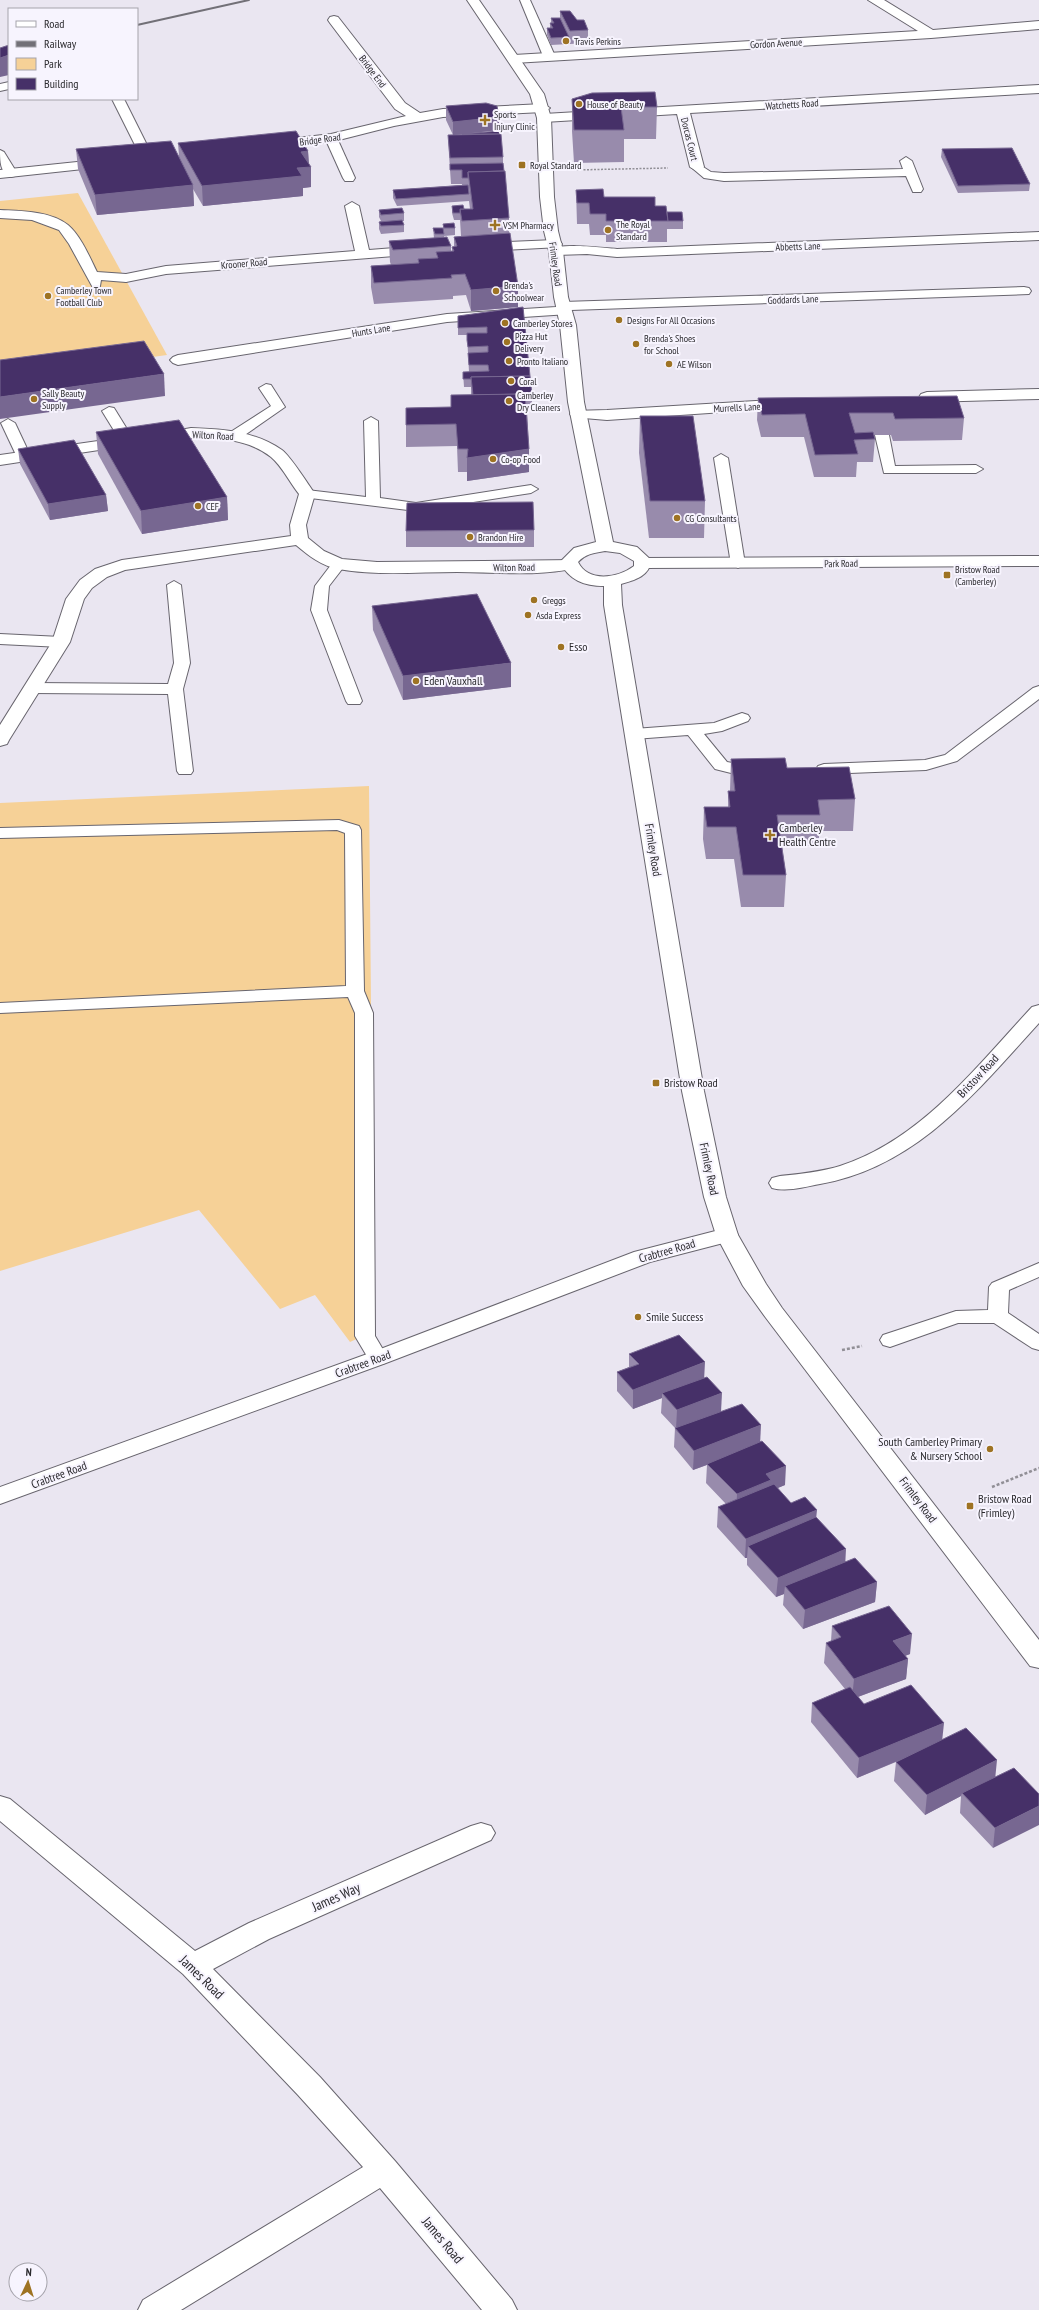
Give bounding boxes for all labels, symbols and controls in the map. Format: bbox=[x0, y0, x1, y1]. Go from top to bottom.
legend bbox=[8, 8, 138, 100]
text: Road bbox=[44, 16, 64, 31]
place label: Travis Perkins bbox=[574, 35, 621, 48]
text: Railway bbox=[44, 36, 77, 51]
marker: Travis Perkins bbox=[561, 36, 571, 46]
street label: Gordon Avenue bbox=[750, 36, 802, 51]
street label: Bridge End bbox=[356, 52, 389, 90]
text: Park bbox=[44, 56, 62, 71]
text: Building bbox=[44, 76, 79, 91]
street label: Watchetts Road bbox=[765, 96, 819, 113]
place label: House of Beauty bbox=[587, 98, 643, 111]
marker: House of Beauty bbox=[574, 99, 584, 109]
place label: Sports Injury Clinic bbox=[494, 108, 535, 133]
marker: Sports Injury Clinic bbox=[479, 114, 491, 126]
street label: Dorcas Court bbox=[678, 116, 701, 162]
street label: Bridge Road bbox=[299, 130, 342, 149]
place label: Royal Standard bbox=[530, 159, 582, 172]
marker: Royal Standard bbox=[517, 160, 527, 170]
place label: The Royal Standard bbox=[616, 218, 651, 243]
place label: VSM Pharmacy bbox=[502, 219, 554, 232]
marker: VSM Pharmacy bbox=[490, 220, 500, 230]
marker: The Royal Standard bbox=[603, 225, 613, 235]
street label: Abbetts Lane bbox=[775, 239, 821, 254]
street label: Frimley Road bbox=[546, 241, 565, 287]
street label: Krooner Road bbox=[220, 255, 268, 272]
place label: Brenda's Schoolwear bbox=[504, 279, 544, 304]
place label: Camberley Town Football Club bbox=[56, 284, 112, 309]
marker: Brenda's Schoolwear bbox=[491, 286, 501, 296]
marker: Camberley Town Football Club bbox=[43, 291, 53, 301]
street label: Goddards Lane bbox=[767, 292, 819, 307]
place label: Designs For All Occasions bbox=[627, 314, 715, 327]
marker: Designs For All Occasions bbox=[614, 315, 624, 325]
place label: Camberley Stores bbox=[513, 317, 573, 330]
marker: Camberley Stores bbox=[500, 318, 510, 328]
street label: Hunts Lane bbox=[351, 321, 391, 340]
place label: Pizza Hut Delivery bbox=[515, 330, 548, 355]
place label: Brenda's Shoes for School bbox=[644, 332, 696, 357]
marker: Pizza Hut Delivery bbox=[502, 337, 512, 347]
marker: Brenda's Shoes for School bbox=[631, 339, 641, 349]
place label: Pronto Italiano bbox=[517, 355, 568, 368]
marker: Pronto Italiano bbox=[504, 356, 514, 366]
place label: AE Wilson bbox=[677, 358, 711, 371]
marker: AE Wilson bbox=[664, 359, 674, 369]
place label: Coral bbox=[519, 375, 537, 388]
marker: Coral bbox=[506, 376, 516, 386]
place label: Sally Beauty Supply bbox=[42, 387, 84, 412]
place label: Camberley Dry Cleaners bbox=[517, 389, 561, 414]
marker: Sally Beauty Supply bbox=[29, 394, 39, 404]
marker: Camberley Dry Cleaners bbox=[504, 396, 514, 406]
street label: Murrells Lane bbox=[713, 400, 761, 415]
street label: Wilton Road bbox=[192, 428, 234, 443]
place label: Co-op Food bbox=[501, 453, 540, 466]
marker: Co-op Food bbox=[488, 454, 498, 464]
place label: CEF bbox=[206, 500, 219, 513]
marker: CEF bbox=[193, 501, 203, 511]
place label: CG Consultants bbox=[685, 512, 737, 525]
marker: CG Consultants bbox=[672, 513, 682, 523]
place label: Brandon Hire bbox=[478, 531, 523, 544]
marker: Brandon Hire bbox=[465, 532, 475, 542]
street label: Park Road bbox=[824, 557, 858, 570]
street label: Wilton Road bbox=[493, 561, 535, 574]
place label: Bristow Road (Camberley) bbox=[955, 563, 1000, 588]
marker: Bristow Road (Camberley) bbox=[942, 570, 952, 580]
place label: Greggs bbox=[542, 594, 566, 607]
marker: Greggs bbox=[529, 595, 539, 605]
place label: Asda Express bbox=[536, 609, 582, 622]
marker: Asda Express bbox=[523, 610, 533, 620]
place label: Esso bbox=[569, 639, 587, 654]
marker: Esso bbox=[556, 642, 566, 652]
place label: Eden Vauxhall bbox=[424, 673, 483, 688]
marker: Eden Vauxhall bbox=[411, 676, 421, 686]
place label: Camberley Health Centre bbox=[779, 820, 836, 849]
street label: Frimley Road bbox=[642, 822, 665, 877]
marker: Camberley Health Centre bbox=[764, 829, 776, 841]
street label: Bristow Road bbox=[954, 1051, 1001, 1100]
place label: Bristow Road bbox=[664, 1075, 718, 1090]
marker: Bristow Road bbox=[651, 1078, 661, 1088]
street label: Frimley Road bbox=[697, 1141, 722, 1197]
street label: Crabtree Road bbox=[637, 1235, 697, 1266]
place label: Smile Success bbox=[646, 1309, 703, 1324]
marker: Smile Success bbox=[633, 1312, 643, 1322]
street label: Crabtree Road bbox=[333, 1347, 393, 1381]
place label: South Camberley Primary & Nursery School bbox=[878, 1434, 982, 1463]
marker: South Camberley Primary & Nursery School bbox=[985, 1444, 995, 1454]
street label: Crabtree Road bbox=[29, 1458, 89, 1492]
street label: Frimley Road bbox=[896, 1474, 940, 1526]
place label: Bristow Road (Frimley) bbox=[978, 1491, 1032, 1520]
marker: Bristow Road (Frimley) bbox=[965, 1501, 975, 1511]
street label: James Way bbox=[308, 1878, 364, 1916]
street label: James Road bbox=[175, 1951, 228, 2003]
street label: James Road bbox=[418, 2212, 468, 2267]
north arrow bbox=[8, 2262, 48, 2302]
text: N bbox=[25, 2265, 32, 2279]

